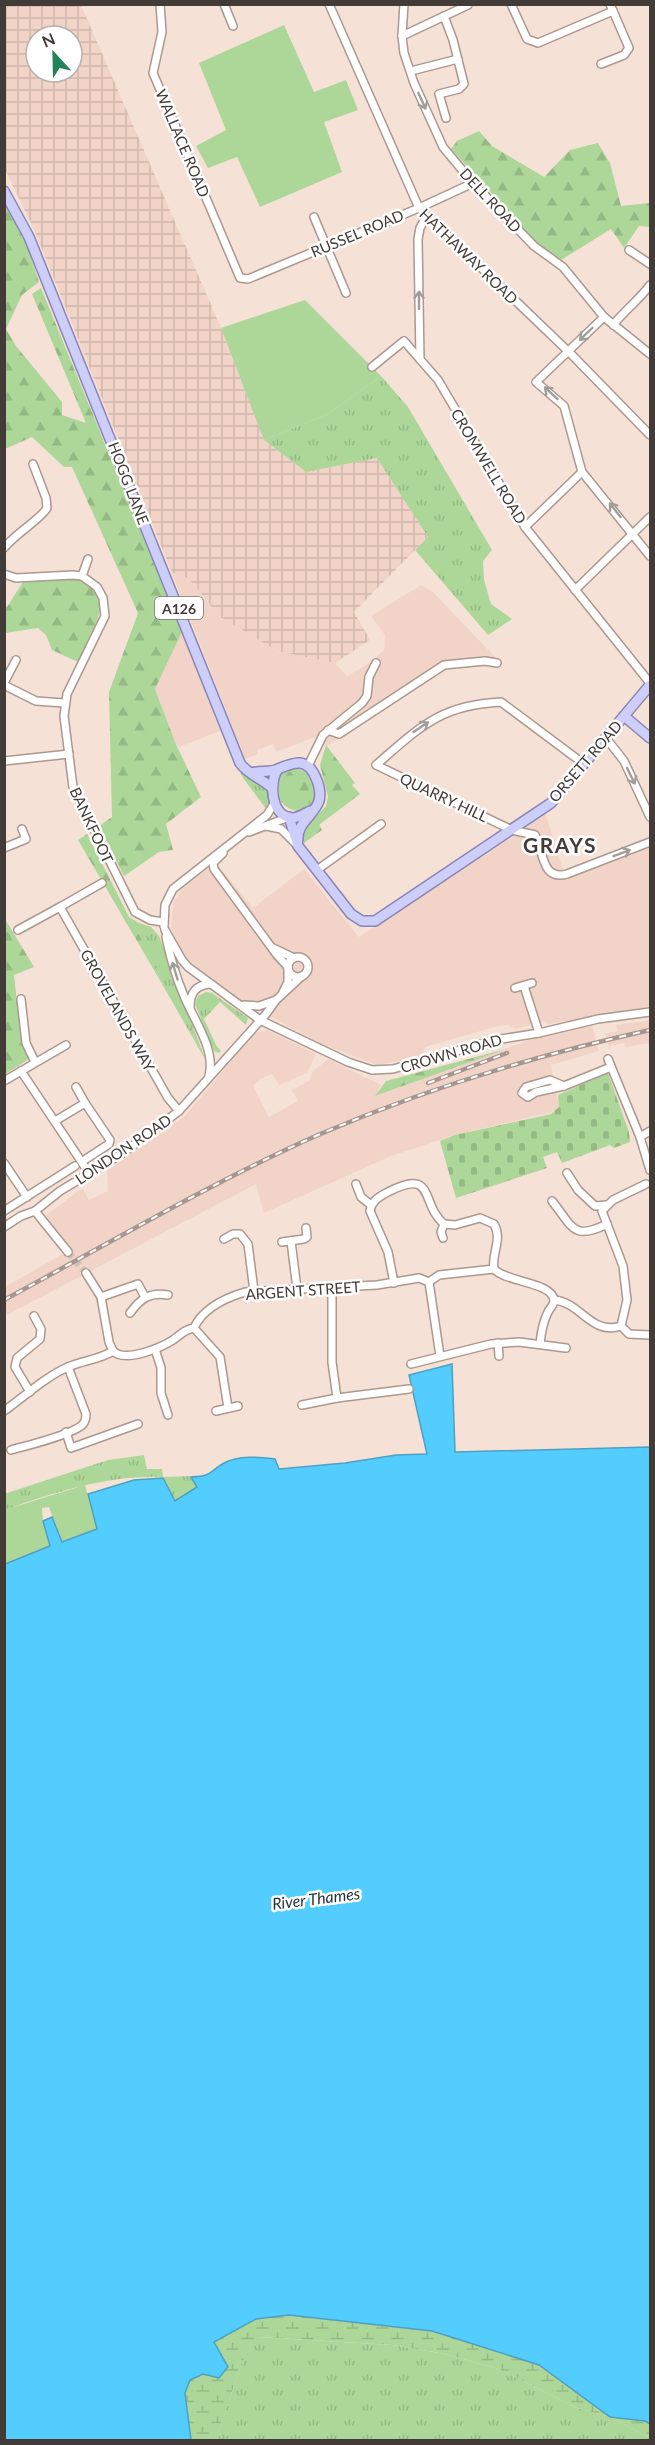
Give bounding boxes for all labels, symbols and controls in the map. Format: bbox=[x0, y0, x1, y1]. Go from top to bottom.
north arrow bbox=[24, 24, 84, 84]
text: N bbox=[39, 29, 57, 51]
street label: WALLACE ROAD bbox=[152, 86, 214, 200]
one-way arrow bbox=[417, 92, 429, 110]
street label: DELL ROAD bbox=[457, 164, 525, 236]
street label: RUSSEL ROAD bbox=[308, 205, 406, 261]
street label: HATHAWAY ROAD bbox=[416, 205, 522, 307]
one-way arrow bbox=[413, 291, 425, 311]
one-way arrow bbox=[578, 327, 593, 341]
one-way arrow bbox=[543, 386, 558, 400]
street label: CROMWELL ROAD bbox=[448, 405, 530, 527]
street label: HOGG LANE bbox=[105, 439, 153, 527]
one-way arrow bbox=[608, 502, 621, 518]
road number: A126 bbox=[155, 597, 203, 619]
street label: ORSETT ROAD bbox=[545, 717, 625, 805]
one-way arrow bbox=[412, 721, 429, 733]
one-way arrow bbox=[626, 766, 637, 784]
street label: QUARRY HILL bbox=[397, 769, 491, 825]
street label: BANKFOOT bbox=[67, 784, 118, 866]
district label: GRAYS bbox=[523, 832, 597, 857]
one-way arrow bbox=[613, 847, 631, 858]
street label: GROVELANDS WAY bbox=[77, 946, 159, 1075]
one-way arrow bbox=[169, 962, 180, 981]
street label: CROWN ROAD bbox=[398, 1030, 504, 1076]
street label: LONDON ROAD bbox=[72, 1110, 174, 1188]
street label: ARGENT STREET bbox=[245, 1277, 361, 1303]
water label: River Thames bbox=[271, 1883, 362, 1913]

